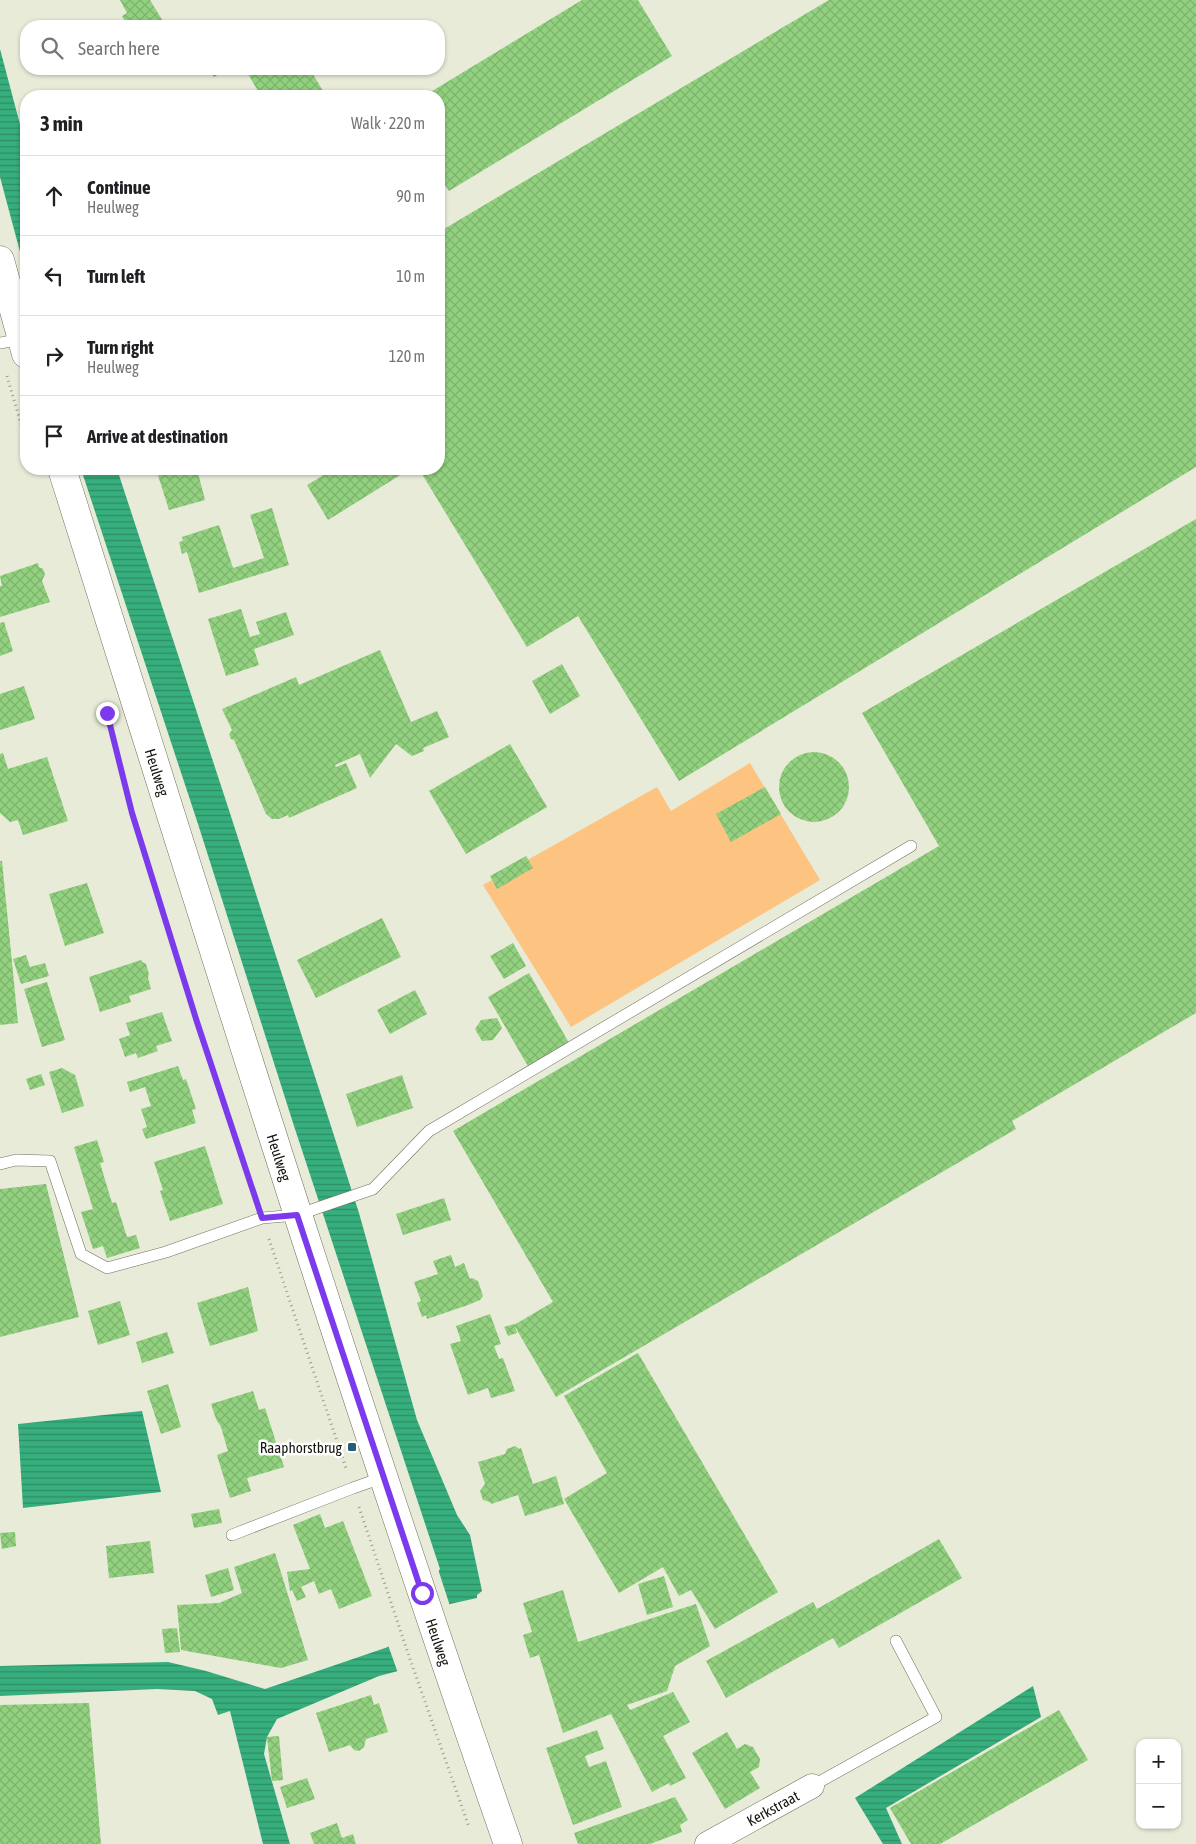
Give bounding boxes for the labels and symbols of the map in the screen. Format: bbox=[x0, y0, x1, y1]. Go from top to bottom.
route end bbox=[96, 702, 119, 725]
street label: Heulweg bbox=[142, 747, 173, 799]
street label: Heulweg bbox=[264, 1132, 295, 1184]
place label: Raaphorstbrug bbox=[260, 1439, 343, 1456]
marker: Raaphorstbrug bbox=[346, 1441, 358, 1453]
route start bbox=[411, 1582, 434, 1605]
street label: Heulweg bbox=[423, 1616, 455, 1668]
street label: Kerkstraat bbox=[744, 1787, 802, 1829]

